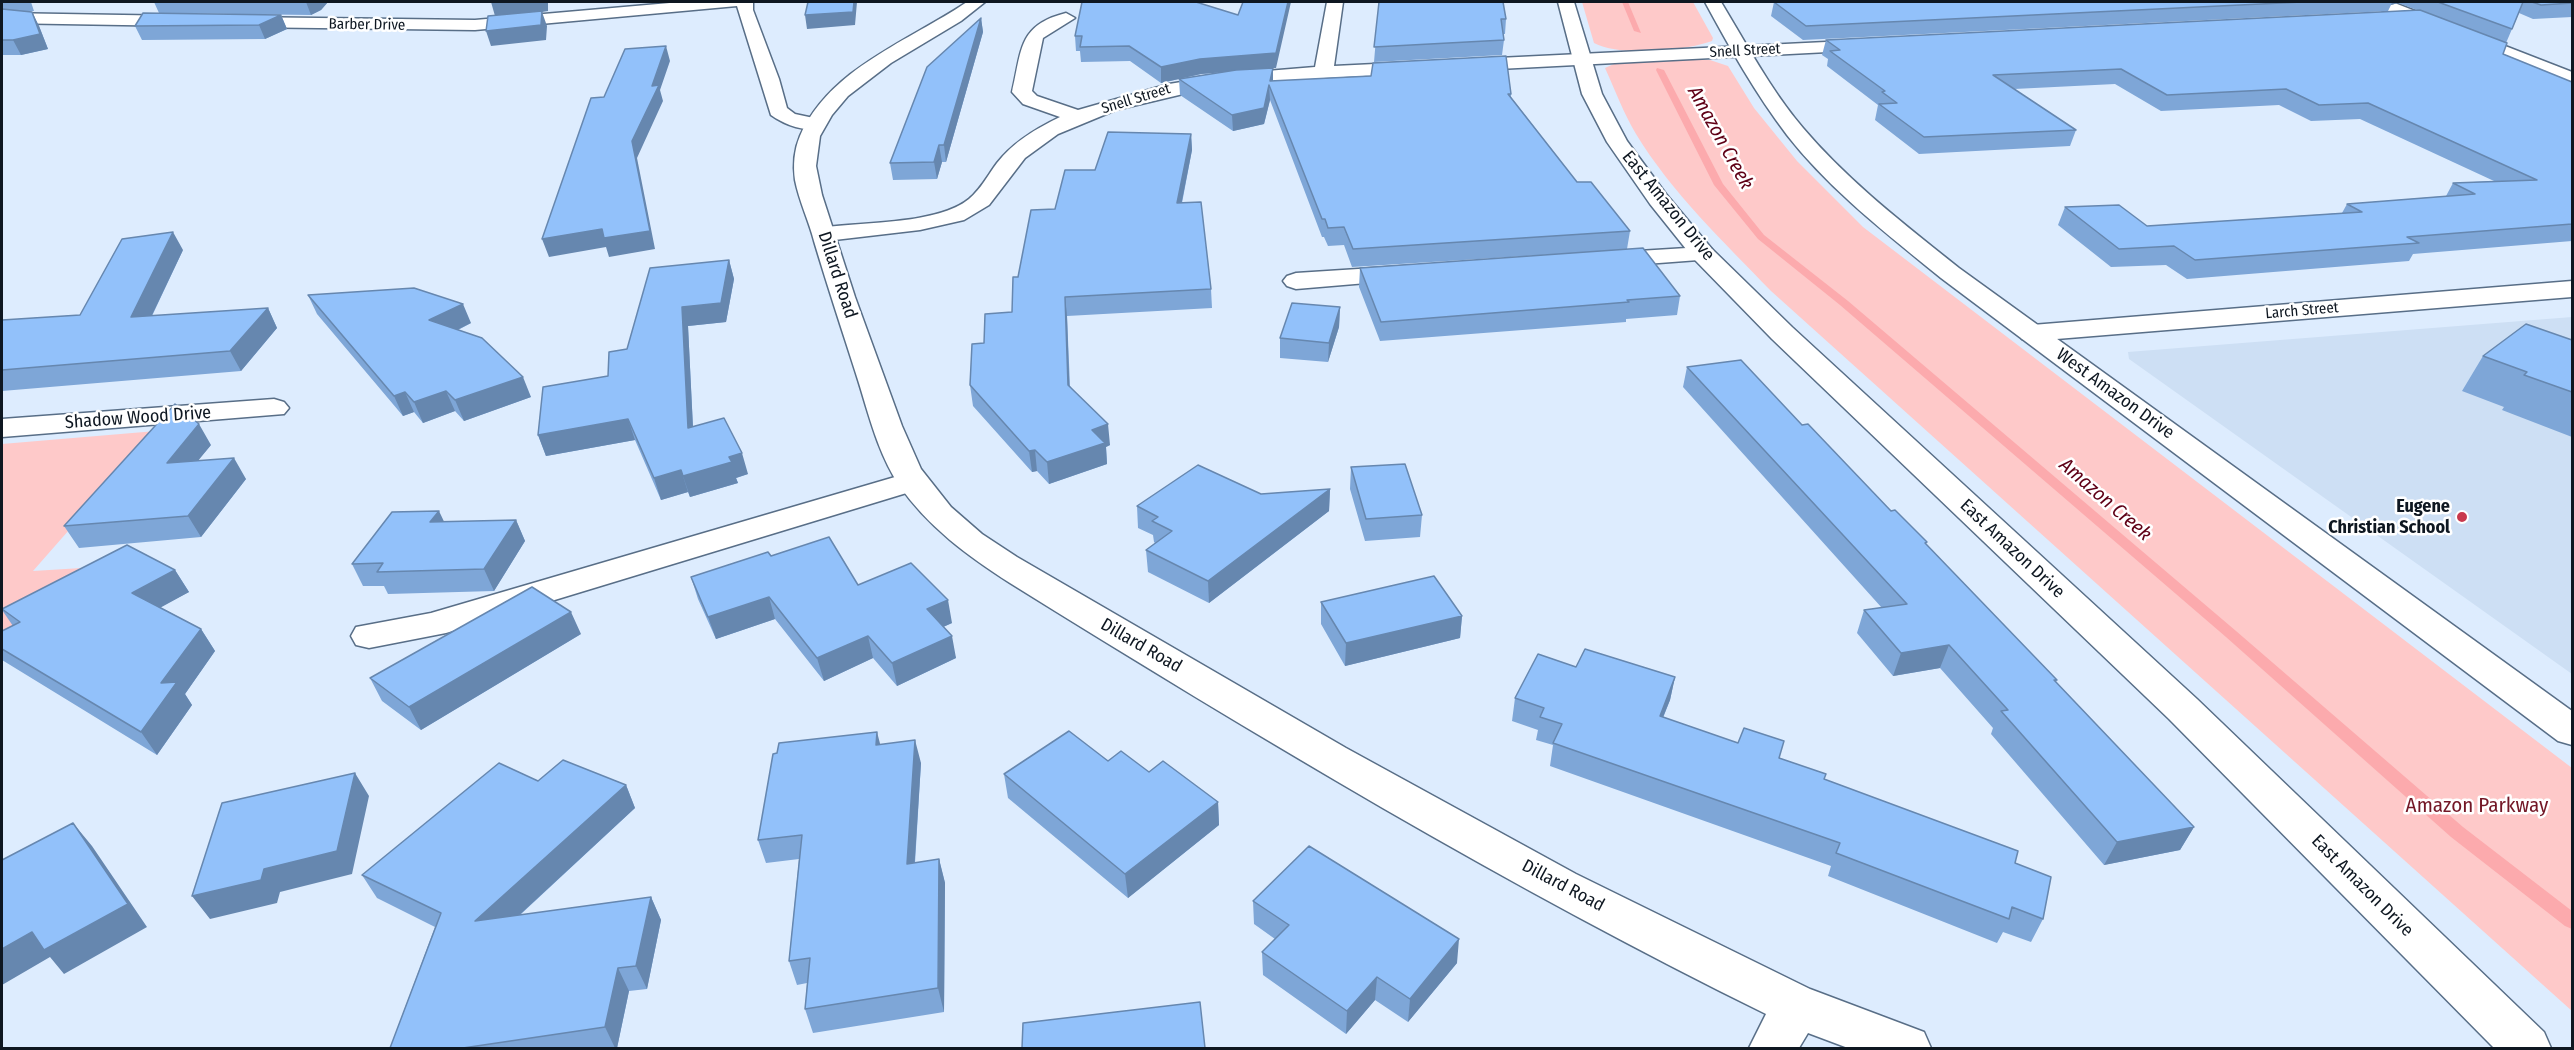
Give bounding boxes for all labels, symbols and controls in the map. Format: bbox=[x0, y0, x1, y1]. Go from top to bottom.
street label: Barber Drive bbox=[329, 15, 405, 35]
street label: Snell Street bbox=[1709, 40, 1781, 62]
street label: Snell Street bbox=[1099, 80, 1173, 118]
water label: Amazon Creek bbox=[1682, 82, 1758, 194]
street label: East Amazon Drive bbox=[1617, 147, 1719, 265]
street label: Dillard Road bbox=[813, 229, 861, 321]
street label: Larch Street bbox=[2265, 299, 2339, 323]
street label: West Amazon Drive bbox=[2052, 344, 2178, 444]
street label: Shadow Wood Drive bbox=[64, 402, 212, 434]
water label: Amazon Creek bbox=[2054, 453, 2156, 547]
street label: East Amazon Drive bbox=[1955, 495, 2069, 603]
place label: Eugene Christian School bbox=[2328, 496, 2450, 538]
marker: Eugene Christian School bbox=[2455, 510, 2469, 524]
street label: Dillard Road bbox=[1097, 614, 1185, 678]
park label: Amazon Parkway bbox=[2406, 793, 2548, 819]
street label: East Amazon Drive bbox=[2307, 831, 2417, 941]
street label: Dillard Road bbox=[1518, 855, 1608, 917]

